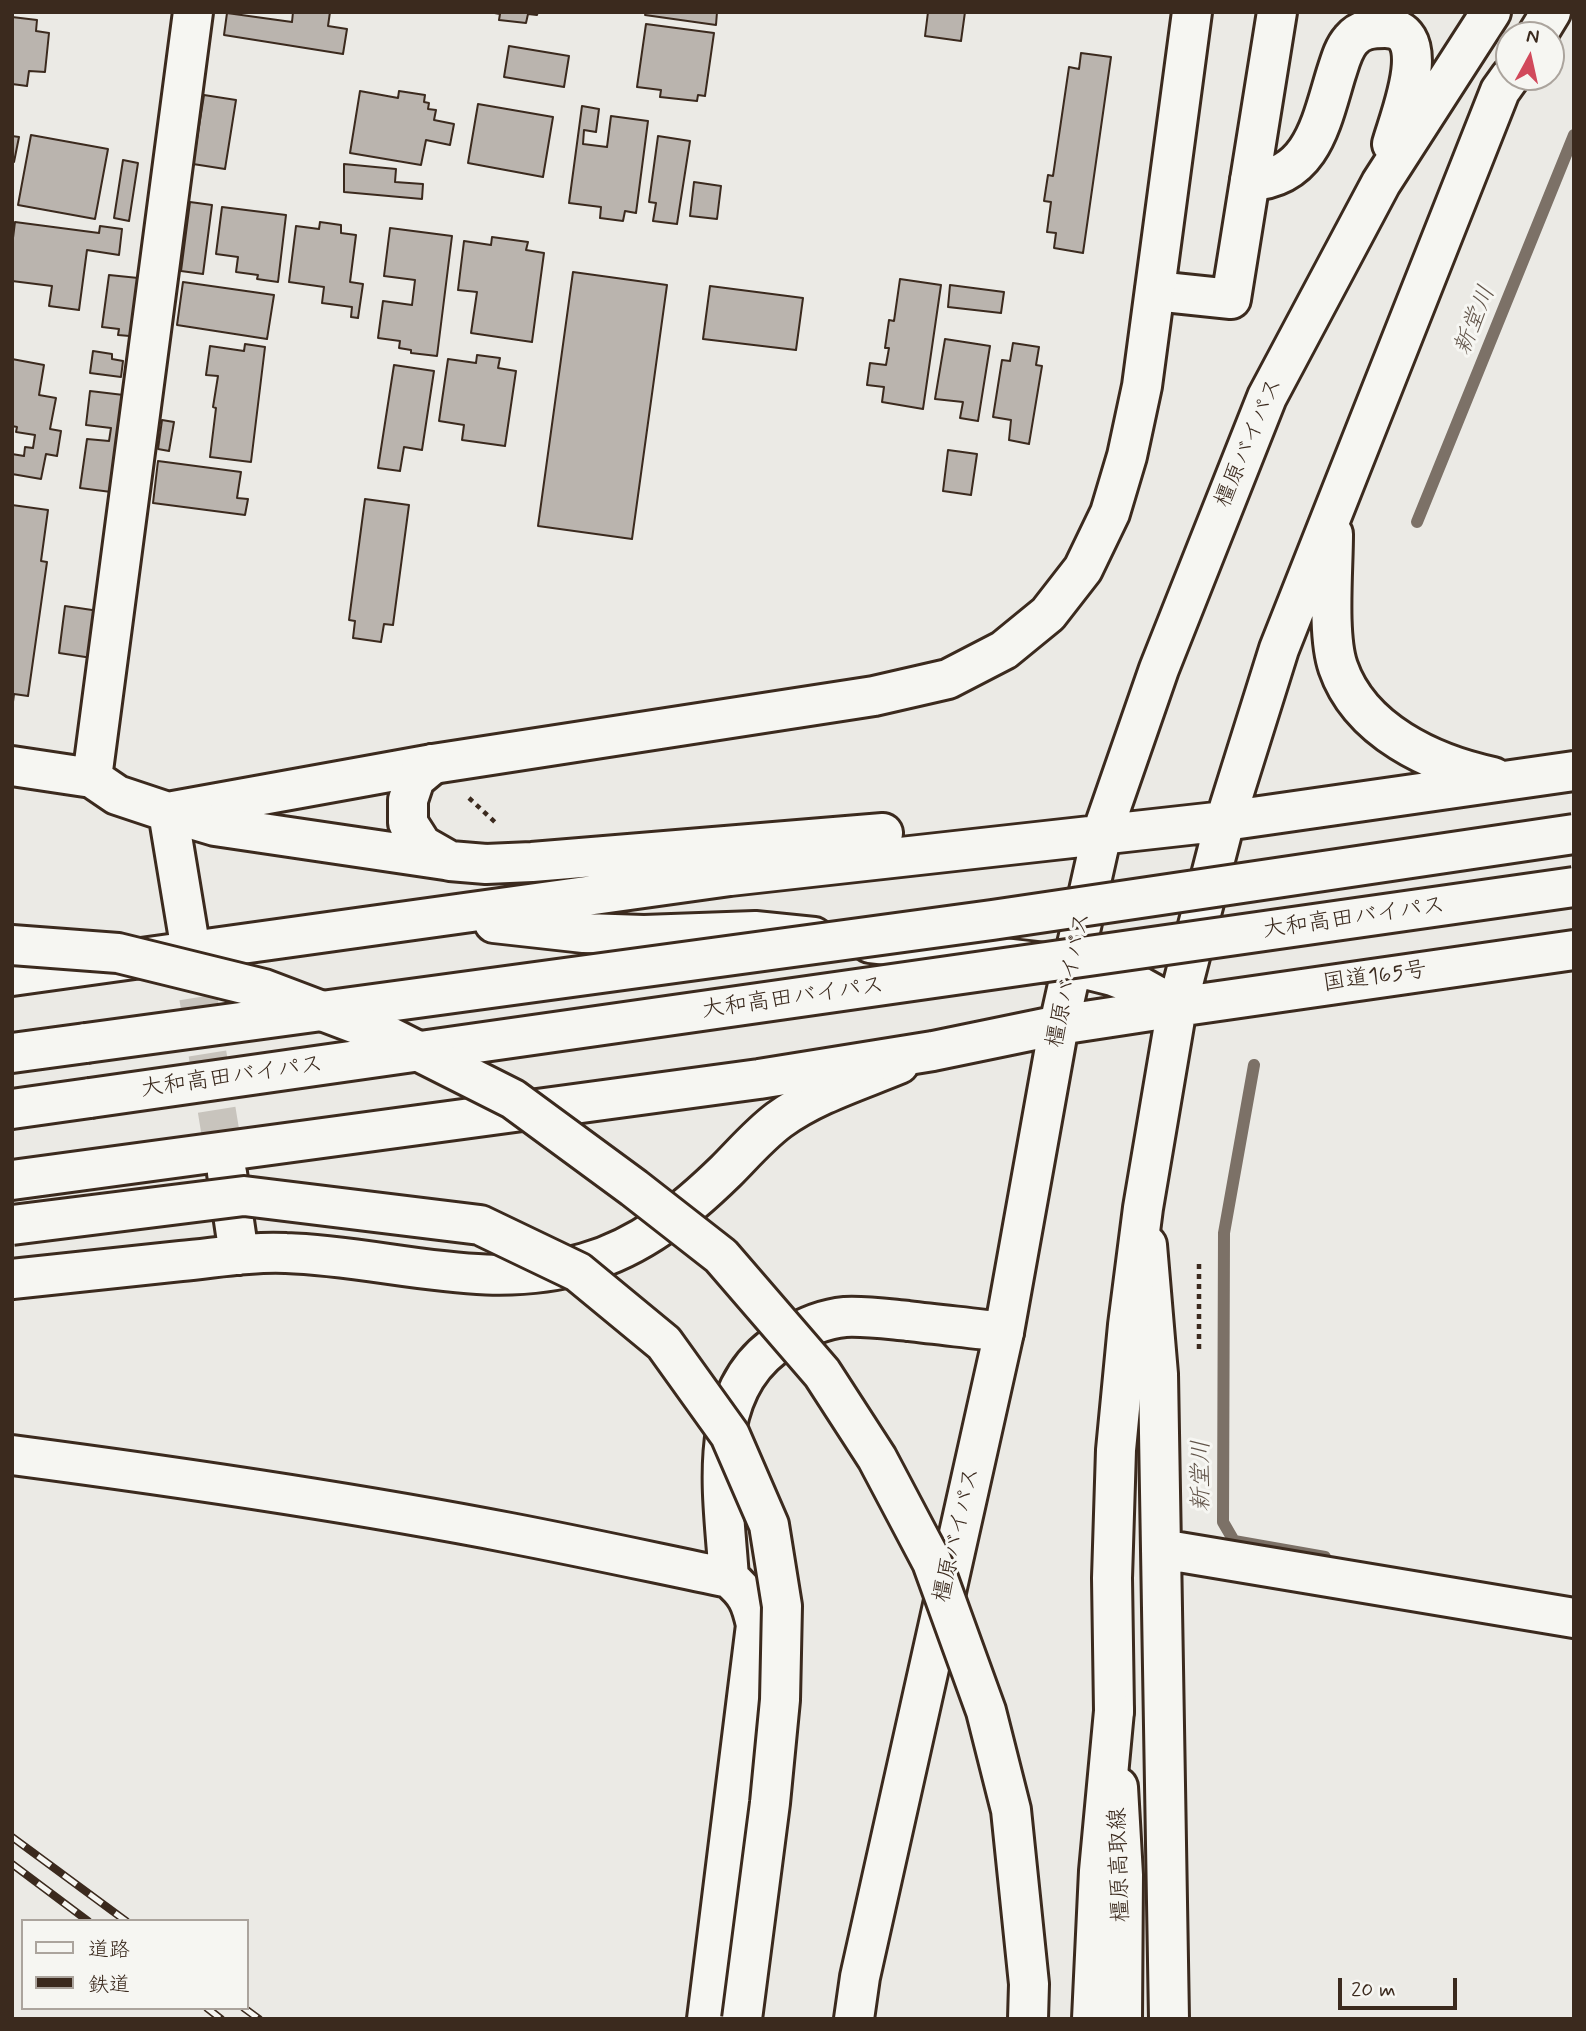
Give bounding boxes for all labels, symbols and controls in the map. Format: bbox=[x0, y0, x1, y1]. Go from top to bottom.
north arrow bbox=[1495, 21, 1565, 91]
text: N bbox=[1525, 23, 1541, 50]
water label: 新堂川 bbox=[1449, 282, 1503, 360]
street label: 橿原バイパス bbox=[1210, 374, 1290, 512]
street label: 大和高田バイパス bbox=[1261, 893, 1447, 945]
street label: 橿原バイパス bbox=[1042, 910, 1098, 1050]
street label: 国道165号 bbox=[1321, 957, 1429, 999]
street label: 大和高田バイパス bbox=[700, 973, 886, 1025]
street label: 大和高田バイパス bbox=[139, 1052, 325, 1104]
water label: 新堂川 bbox=[1189, 1440, 1217, 1512]
street label: 橿原バイパス bbox=[929, 1465, 987, 1605]
street label: 橿原高取線 bbox=[1105, 1807, 1137, 1923]
legend bbox=[21, 1919, 248, 2010]
text: 道路 bbox=[88, 1936, 130, 1964]
scale bar bbox=[1341, 1965, 1460, 2009]
text: 鉄道 bbox=[88, 1971, 130, 1999]
text: 20 m bbox=[1351, 1976, 1396, 2004]

